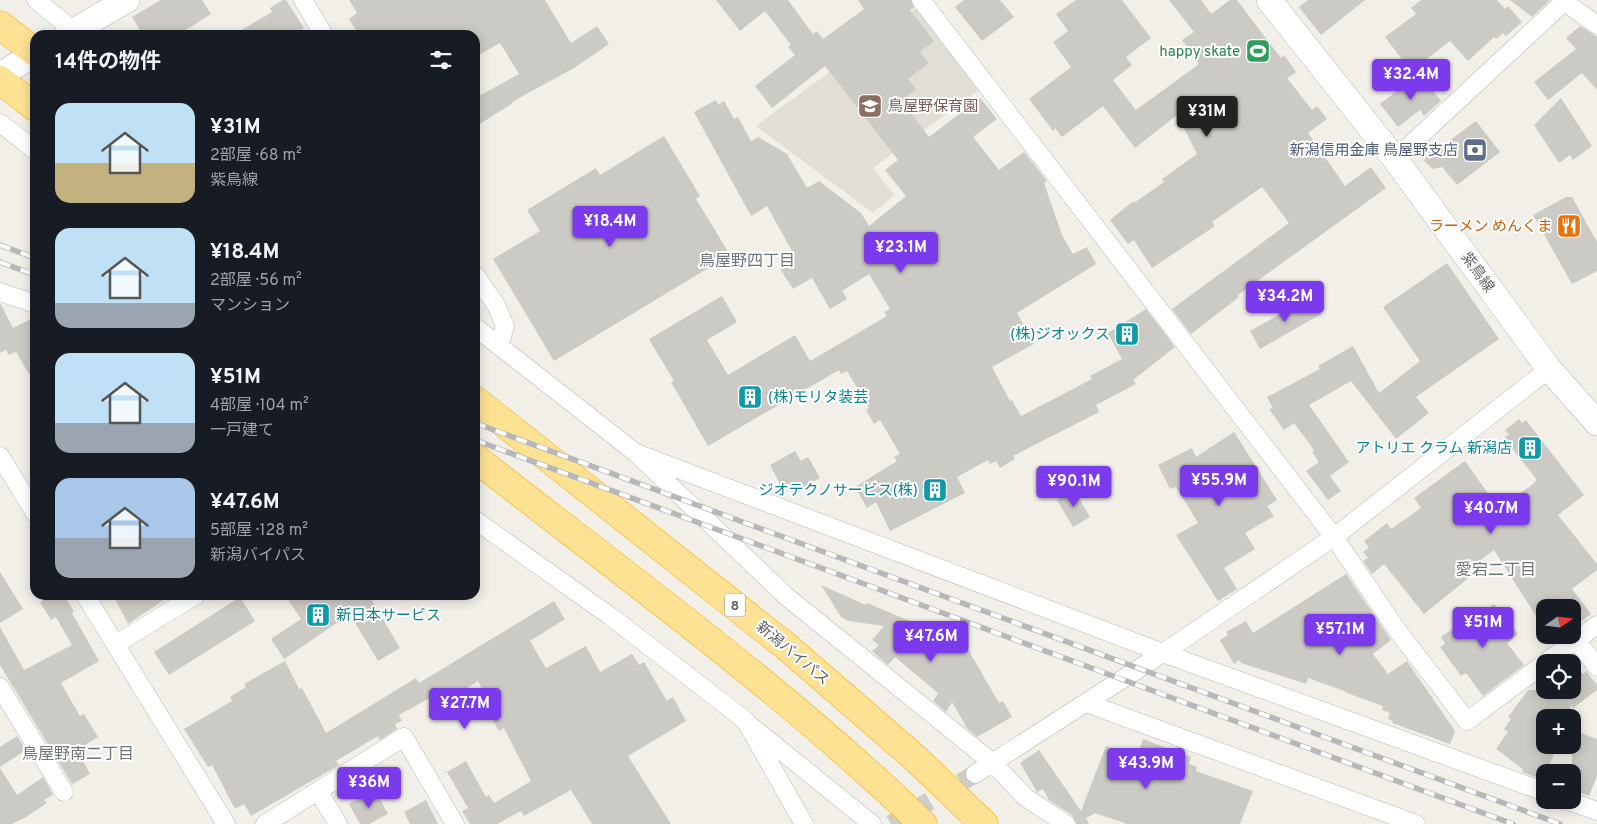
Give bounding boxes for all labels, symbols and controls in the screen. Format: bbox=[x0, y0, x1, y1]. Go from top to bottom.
sports icon: happy skate bbox=[1245, 38, 1271, 64]
place label: happy skate bbox=[1159, 43, 1240, 62]
icon: filters bbox=[427, 46, 455, 74]
text: 14件の物件 bbox=[55, 49, 161, 76]
pin: ¥32.4M bbox=[1370, 58, 1452, 101]
text: ¥32.4M bbox=[1383, 65, 1439, 85]
school or university icon: 鳥屋野保育園 bbox=[857, 93, 883, 119]
pin: ¥31M bbox=[1177, 96, 1237, 138]
place label: 鳥屋野保育園 bbox=[888, 98, 978, 117]
text: ¥31M bbox=[1188, 102, 1226, 122]
text: ¥31M bbox=[210, 114, 261, 141]
icon: home bbox=[95, 123, 155, 183]
bank icon: 新潟信用金庫 鳥屋野支店 bbox=[1462, 137, 1488, 163]
place label: 新潟信用金庫 鳥屋野支店 bbox=[1289, 142, 1458, 161]
text: 2部屋 · 68 m² bbox=[210, 146, 302, 166]
text: 紫鳥線 bbox=[210, 171, 258, 191]
pin: ¥18.4M bbox=[569, 206, 651, 248]
text: ¥18.4M bbox=[584, 212, 636, 232]
restaurant icon: ラーメン めんくま bbox=[1556, 213, 1582, 239]
place label: ラーメン めんくま bbox=[1429, 218, 1552, 237]
pin: ¥23.1M bbox=[860, 232, 942, 274]
text: ¥23.1M bbox=[875, 238, 927, 258]
text: ¥18.4M bbox=[210, 239, 279, 266]
icon: home bbox=[95, 248, 155, 308]
street label: 紫鳥線 bbox=[1456, 249, 1498, 297]
district label: 鳥屋野四丁目 bbox=[699, 252, 795, 272]
text: 2部屋 · 56 m² bbox=[210, 271, 302, 291]
pin: ¥34.2M bbox=[1244, 280, 1326, 323]
text: ¥34.2M bbox=[1257, 287, 1313, 307]
text: マンション bbox=[210, 296, 290, 316]
building icon: (株)ジオックス bbox=[1114, 321, 1140, 347]
place label: (株)ジオックス bbox=[1010, 326, 1110, 345]
text: ¥51M bbox=[210, 364, 261, 391]
icon: home bbox=[95, 373, 155, 433]
building icon: (株)モリタ装芸 bbox=[737, 384, 763, 410]
place label: (株)モリタ装芸 bbox=[768, 389, 868, 408]
text: 4部屋 · 104 m² bbox=[210, 396, 309, 416]
text: 一戸建て bbox=[210, 421, 274, 441]
building icon: アトリエ クラム 新潟店 bbox=[1517, 435, 1543, 461]
place label: アトリエ クラム 新潟店 bbox=[1355, 440, 1512, 459]
pin: ¥55.9M bbox=[1178, 464, 1260, 507]
pin: ¥90.1M bbox=[1033, 466, 1115, 508]
text: ¥55.9M bbox=[1191, 471, 1247, 491]
text: ¥90.1M bbox=[1047, 472, 1101, 492]
building icon: ジオテクノサービス(株) bbox=[922, 477, 948, 503]
place label: ジオテクノサービス(株) bbox=[759, 482, 918, 501]
text: ¥47.6M bbox=[210, 489, 280, 516]
pin: ¥40.7M bbox=[1450, 492, 1532, 535]
icon: home bbox=[95, 498, 155, 558]
text: ¥40.7M bbox=[1464, 499, 1518, 519]
text: 5部屋 · 128 m² bbox=[210, 521, 308, 541]
text: 新潟バイパス bbox=[210, 546, 306, 566]
district label: 愛宕二丁目 bbox=[1456, 561, 1536, 581]
road number: 8 bbox=[725, 594, 745, 616]
north arrow bbox=[1536, 599, 1581, 644]
map controls bbox=[1536, 599, 1581, 809]
building icon: 新日本サービス bbox=[305, 602, 331, 628]
pin: ¥51M bbox=[1453, 606, 1513, 649]
place label: 新日本サービス bbox=[336, 607, 441, 626]
text: ¥51M bbox=[1464, 613, 1502, 633]
pin: ¥57.1M bbox=[1299, 614, 1381, 656]
street label: 新潟バイパス bbox=[752, 618, 833, 690]
pin: ¥47.6M bbox=[890, 620, 972, 663]
text: ¥57.1M bbox=[1315, 620, 1365, 640]
text: ¥47.6M bbox=[904, 627, 958, 647]
button: locate bbox=[1536, 654, 1581, 699]
pin: ¥27.7M bbox=[424, 688, 506, 730]
text: ¥27.7M bbox=[440, 694, 490, 714]
button: + bbox=[1536, 709, 1581, 754]
district label: 鳥屋野南二丁目 bbox=[22, 745, 134, 765]
pin: ¥43.9M bbox=[1105, 748, 1187, 790]
text: ¥43.9M bbox=[1118, 754, 1174, 774]
button: − bbox=[1536, 764, 1581, 809]
pin: ¥36M bbox=[339, 766, 399, 809]
text: ¥36M bbox=[348, 773, 390, 793]

